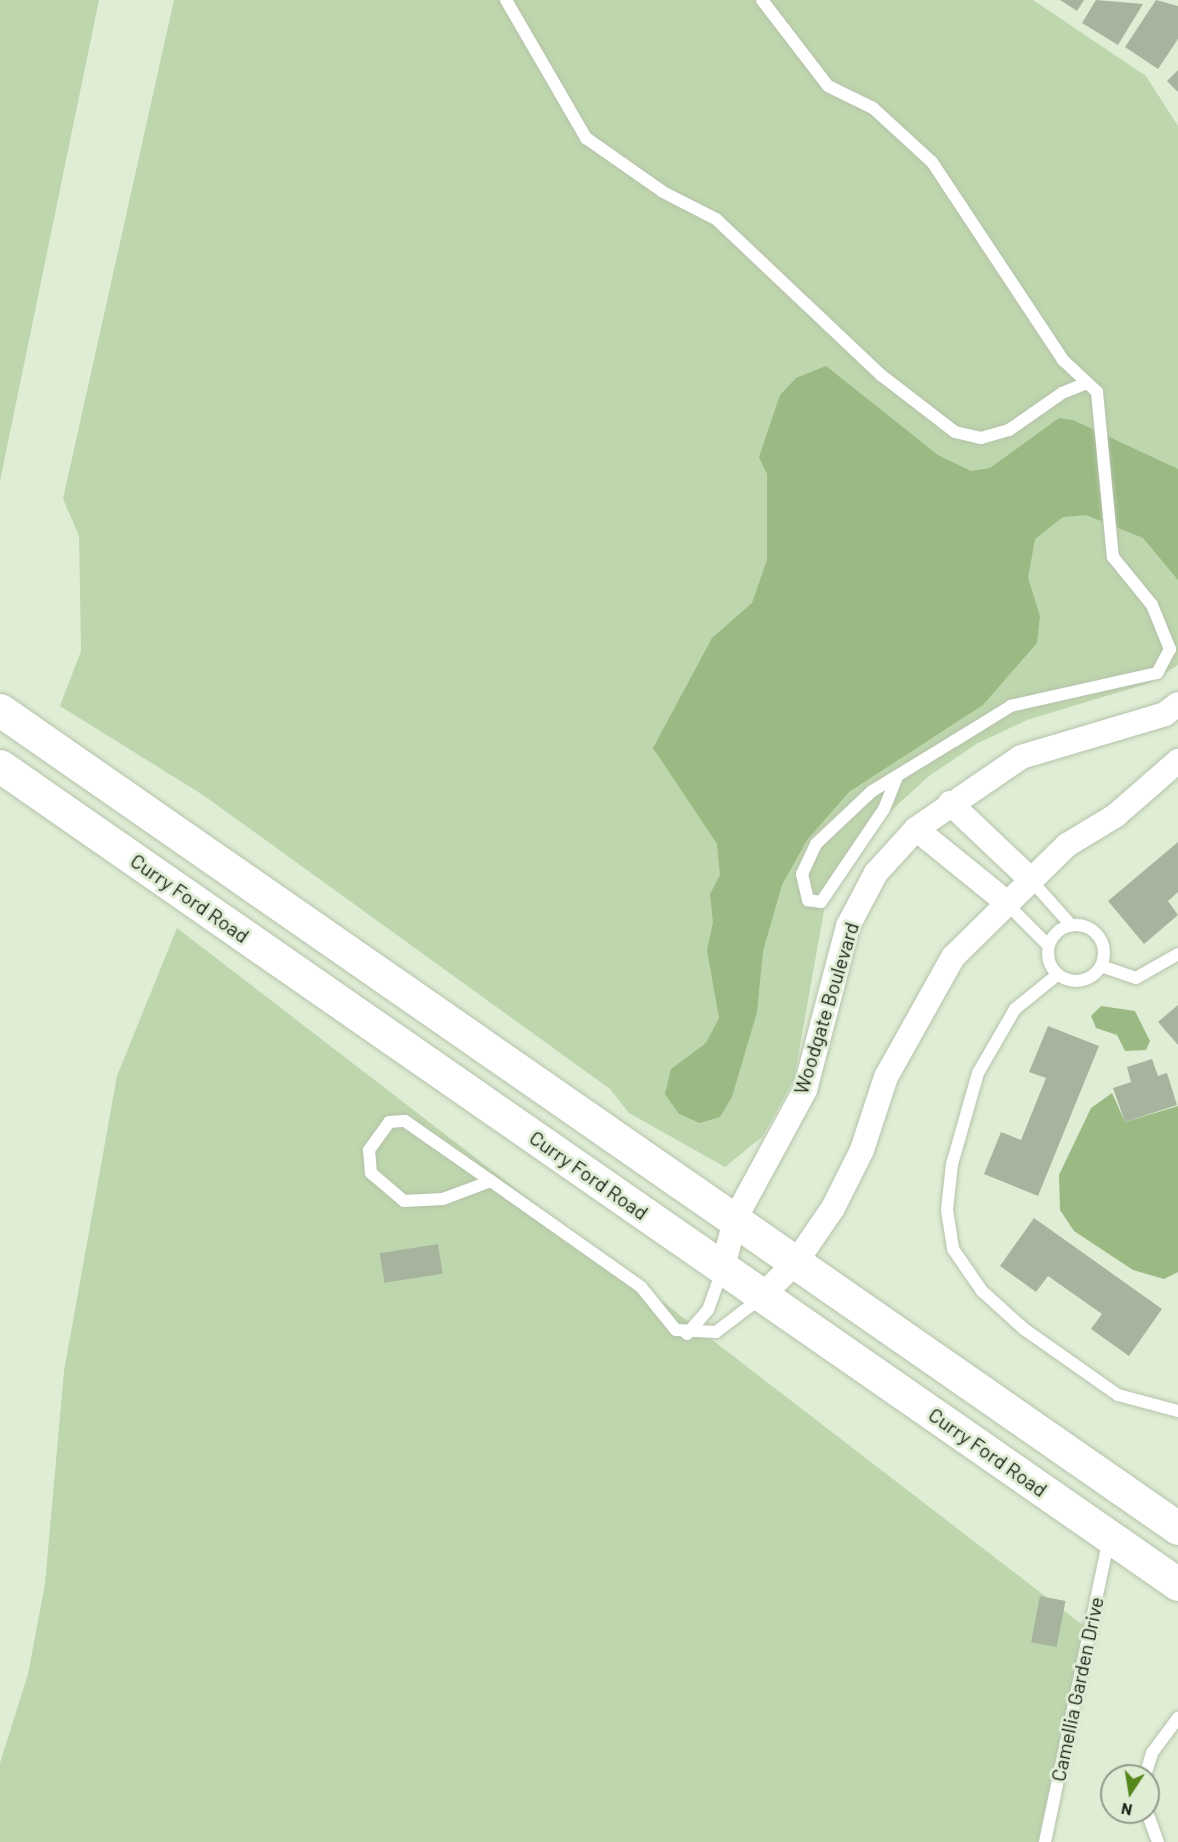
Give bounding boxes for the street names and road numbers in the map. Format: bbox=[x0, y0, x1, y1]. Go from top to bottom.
street label: Curry Ford Road bbox=[126, 848, 254, 948]
street label: Woodgate Boulevard bbox=[788, 919, 864, 1097]
street label: Curry Ford Road bbox=[525, 1125, 653, 1225]
street label: Curry Ford Road bbox=[924, 1402, 1052, 1502]
street label: Camellia Garden Drive bbox=[1046, 1594, 1108, 1784]

